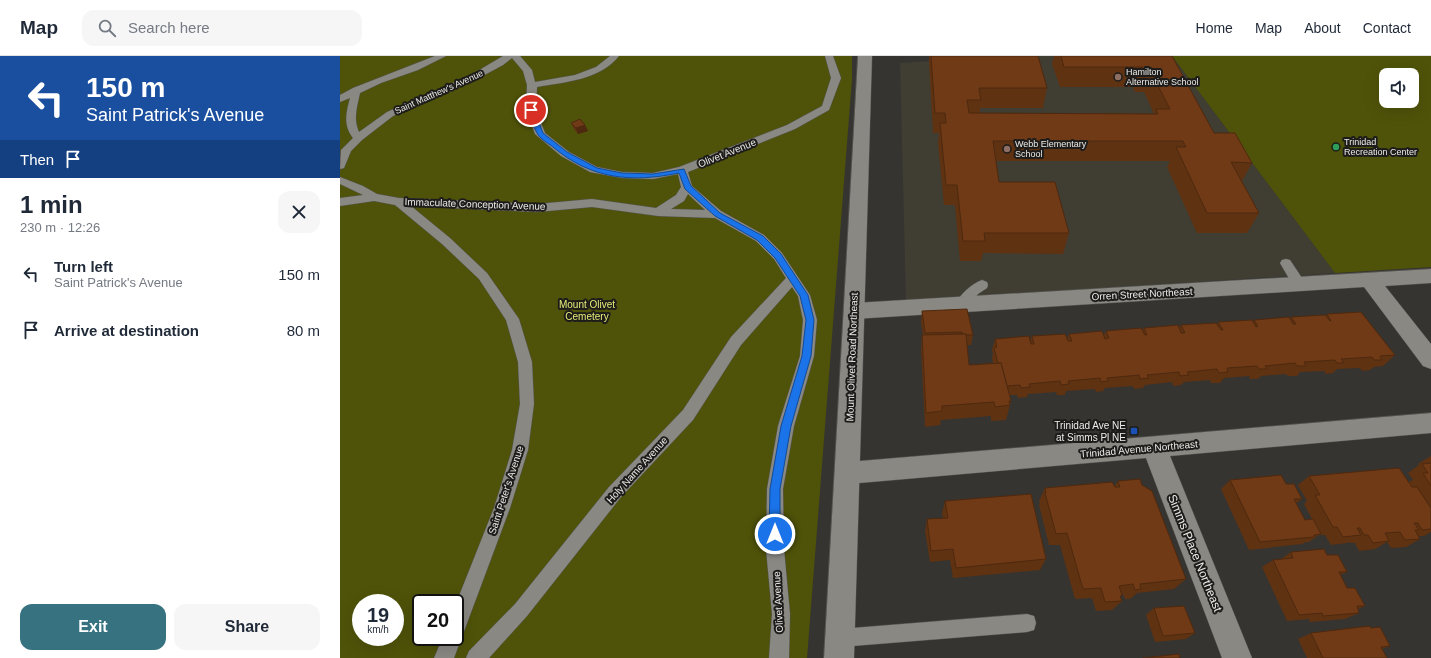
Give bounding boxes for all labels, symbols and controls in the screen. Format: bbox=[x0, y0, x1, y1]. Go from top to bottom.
search box bbox=[82, 10, 362, 46]
text: Map bbox=[20, 17, 58, 38]
icon: search bbox=[96, 17, 118, 39]
text: Search here bbox=[128, 19, 210, 36]
text: Home bbox=[1196, 20, 1233, 36]
text: Map bbox=[1255, 20, 1282, 36]
text: About bbox=[1304, 20, 1341, 36]
text: Contact bbox=[1363, 20, 1411, 36]
place label: Hamilton Alternative School bbox=[1126, 67, 1199, 87]
street label: Saint Matthew's Avenue bbox=[393, 68, 485, 116]
map controls bbox=[1379, 68, 1419, 108]
button: sound bbox=[1379, 68, 1419, 108]
icon: left bbox=[20, 72, 72, 124]
text: 150 m bbox=[86, 72, 165, 103]
marker: Hamilton Alternative School bbox=[1113, 72, 1123, 82]
pin bbox=[514, 93, 548, 127]
icon: arrive bbox=[520, 99, 542, 121]
text: Saint Patrick's Avenue bbox=[86, 105, 264, 125]
street label: Olivet Avenue bbox=[696, 136, 758, 170]
place label: Trinidad Recreation Center bbox=[1344, 137, 1417, 157]
place label: Webb Elementary School bbox=[1015, 139, 1087, 159]
marker: Trinidad Recreation Center bbox=[1331, 142, 1341, 152]
marker: Webb Elementary School bbox=[1002, 144, 1012, 154]
icon: arrive bbox=[62, 148, 84, 170]
text: Then bbox=[20, 151, 54, 168]
text: 1 min bbox=[20, 191, 83, 218]
button: close bbox=[278, 191, 320, 233]
street label: Immaculate Conception Avenue bbox=[404, 196, 546, 212]
text: 230 m · 12:26 bbox=[20, 220, 100, 235]
text: Turn left bbox=[54, 258, 113, 275]
icon: left bbox=[20, 263, 42, 285]
text: 150 m bbox=[278, 266, 320, 283]
text: Saint Patrick's Avenue bbox=[54, 275, 183, 290]
street label: Orren Street Northeast bbox=[1091, 286, 1193, 302]
street label: Mount Olivet Road Northeast bbox=[844, 292, 860, 422]
park label: Mount Olivet Cemetery bbox=[559, 299, 615, 322]
icon: arrive bbox=[20, 319, 42, 341]
text: Arrive at destination bbox=[54, 322, 199, 339]
text: 80 m bbox=[287, 322, 320, 339]
place label: Trinidad Ave NE at Simms Pl NE bbox=[1054, 420, 1126, 443]
marker: Trinidad Ave NE at Simms Pl NE bbox=[1129, 426, 1139, 436]
street label: Holy Name Avenue bbox=[604, 434, 670, 505]
street label: Trinidad Avenue Northeast bbox=[1080, 438, 1198, 460]
street label: Saint Peter's Avenue bbox=[487, 444, 526, 536]
street label: Simms Place Northeast bbox=[1165, 492, 1225, 614]
position arrow bbox=[754, 513, 796, 555]
street label: Olivet Avenue bbox=[771, 571, 785, 633]
speed limit sign: 20 bbox=[412, 594, 464, 646]
button: Exit bbox=[20, 604, 166, 650]
button: Share bbox=[174, 604, 320, 650]
text: 19 bbox=[367, 604, 389, 626]
text: km/h bbox=[367, 624, 389, 635]

